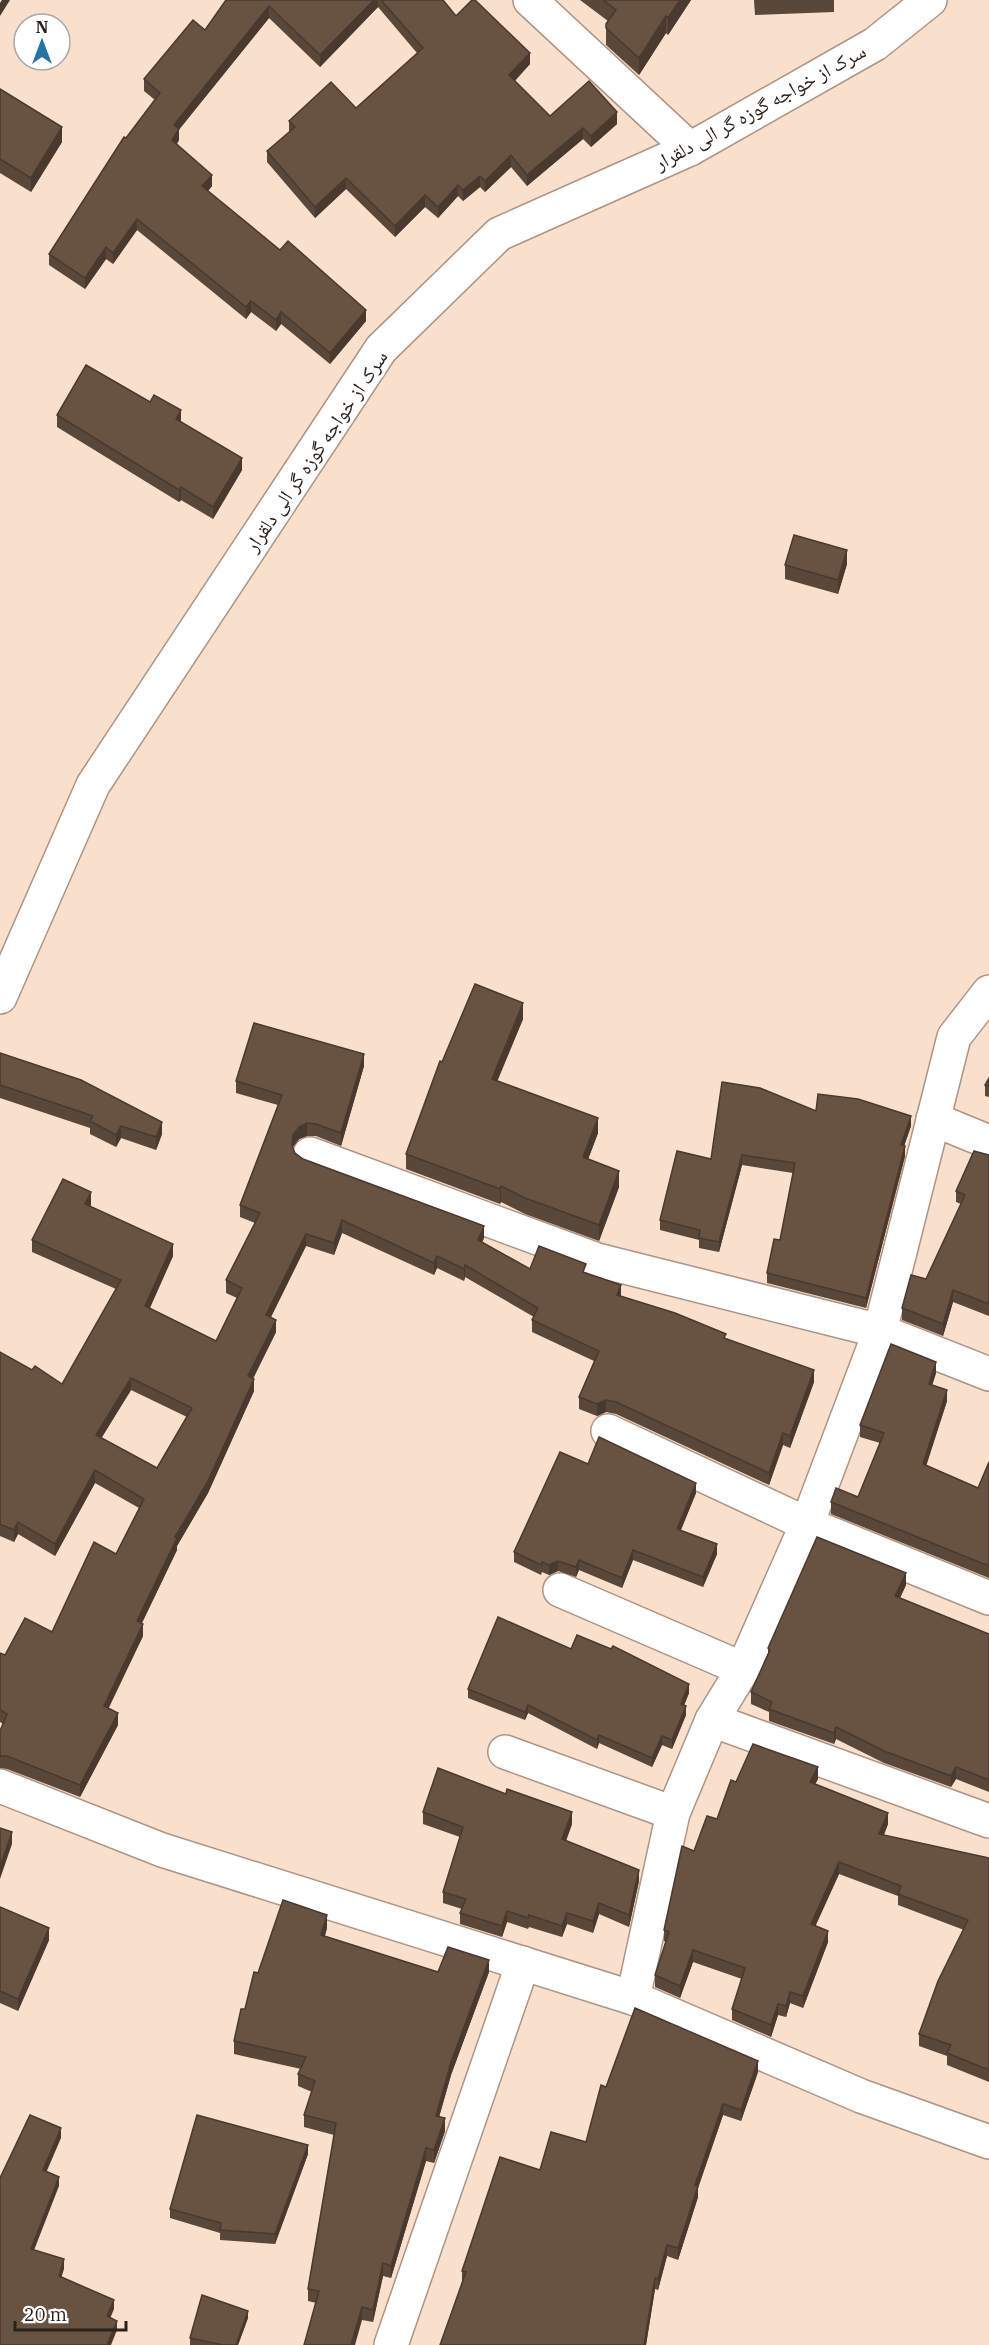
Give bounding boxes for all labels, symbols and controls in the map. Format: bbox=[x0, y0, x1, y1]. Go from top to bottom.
north arrow bbox=[12, 12, 72, 72]
text: N bbox=[36, 17, 48, 37]
street label: سرک از خواجه گوزه گر الی دلقرار bbox=[648, 37, 870, 177]
street label: سرک از خواجه گوزه گر الی دلقرار bbox=[237, 344, 393, 558]
scale bar bbox=[15, 2294, 126, 2332]
text: 20 m bbox=[24, 2303, 67, 2326]

